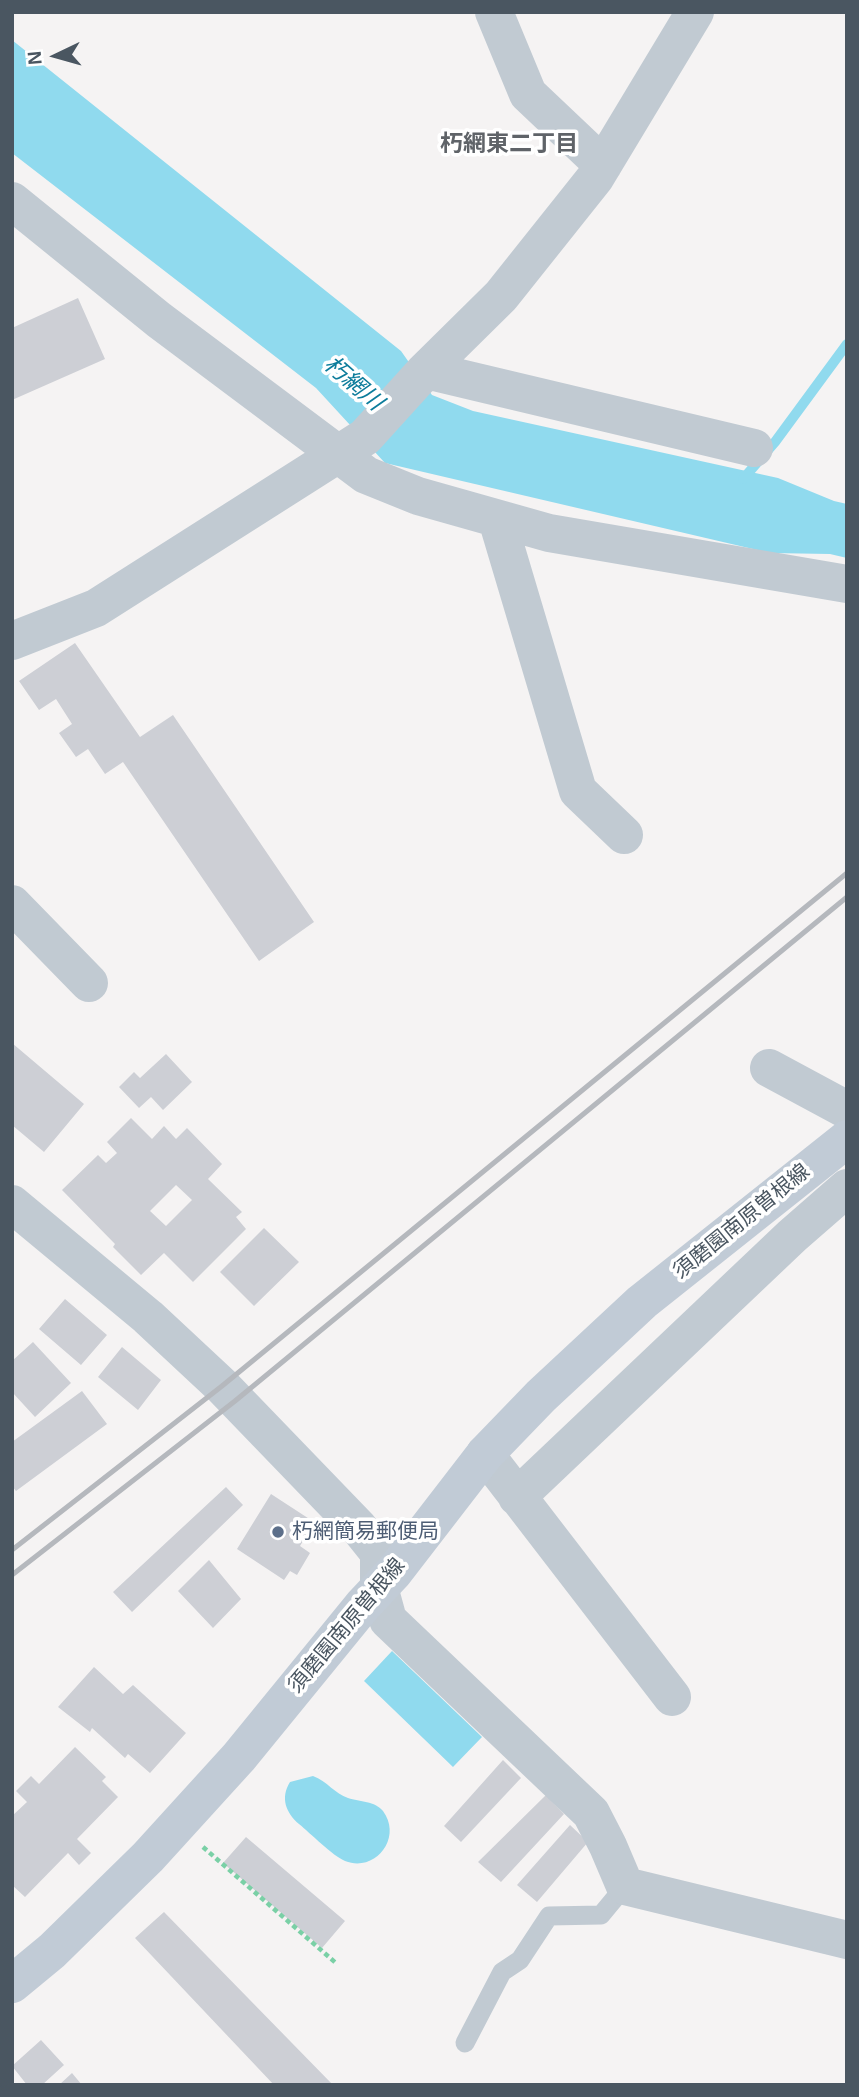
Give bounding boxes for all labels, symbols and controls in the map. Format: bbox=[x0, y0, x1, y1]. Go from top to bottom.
north arrow bbox=[21, 21, 91, 91]
text: N bbox=[24, 50, 46, 66]
district label: 朽網東二丁目 bbox=[440, 131, 578, 159]
water label: 朽網川 bbox=[318, 351, 388, 417]
street label: 須磨園南原曽根線 bbox=[669, 1159, 815, 1285]
place label: 朽網簡易郵便局 bbox=[292, 1519, 439, 1545]
marker: 朽網簡易郵便局 bbox=[270, 1524, 286, 1540]
street label: 須磨園南原曽根線 bbox=[283, 1554, 411, 1698]

